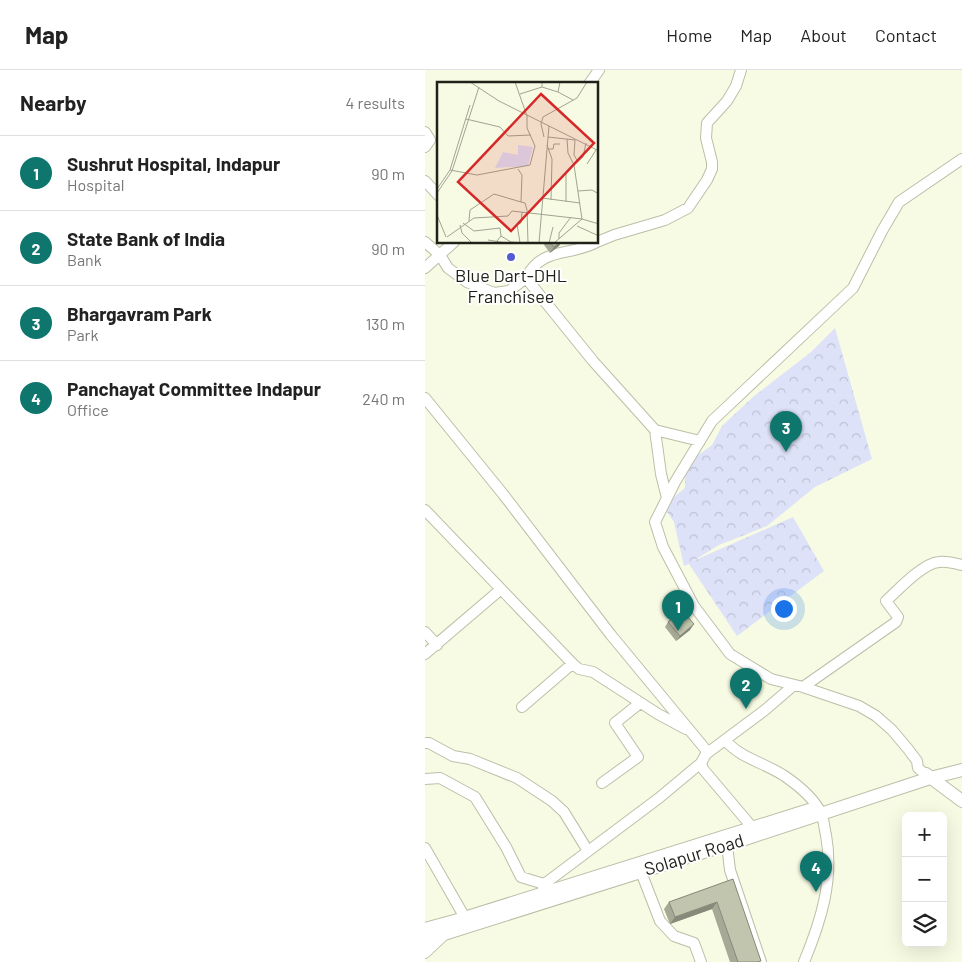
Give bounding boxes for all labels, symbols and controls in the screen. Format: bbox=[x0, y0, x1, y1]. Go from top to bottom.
text: Map bbox=[25, 20, 68, 49]
text: Home bbox=[666, 24, 712, 46]
text: Map bbox=[740, 24, 772, 46]
text: About bbox=[800, 24, 847, 46]
text: Contact bbox=[875, 24, 937, 46]
inset map bbox=[437, 82, 599, 244]
text: Nearby bbox=[20, 90, 86, 115]
text: 4 results bbox=[345, 93, 405, 112]
text: Sushrut Hospital, Indapur bbox=[67, 152, 280, 175]
text: 1 bbox=[33, 164, 39, 183]
text: 90 m bbox=[371, 164, 405, 183]
text: Hospital bbox=[67, 175, 124, 194]
text: State Bank of India bbox=[67, 227, 225, 250]
text: 2 bbox=[32, 239, 40, 258]
text: 90 m bbox=[371, 239, 405, 258]
text: Bank bbox=[67, 250, 102, 269]
marker: Blue Dart-DHL Franchisee bbox=[505, 251, 517, 263]
place label: Blue Dart-DHL Franchisee bbox=[455, 264, 567, 307]
text: Bhargavram Park bbox=[67, 302, 212, 325]
text: 3 bbox=[32, 314, 40, 333]
text: 130 m bbox=[366, 314, 405, 333]
text: Park bbox=[67, 325, 98, 344]
text: Panchayat Committee Indapur bbox=[67, 377, 321, 400]
text: 4 bbox=[31, 389, 41, 408]
text: 240 m bbox=[362, 389, 405, 408]
text: Office bbox=[67, 400, 109, 419]
pin: 3 bbox=[770, 411, 802, 452]
pin: 1 bbox=[662, 590, 694, 631]
your location bbox=[771, 596, 797, 622]
pin: 2 bbox=[730, 668, 762, 709]
map controls bbox=[902, 812, 947, 947]
button: + bbox=[902, 812, 947, 857]
street label: Solapur Road bbox=[641, 828, 746, 880]
pin: 4 bbox=[800, 851, 832, 892]
button: − bbox=[902, 857, 947, 902]
button: layers bbox=[902, 902, 947, 947]

